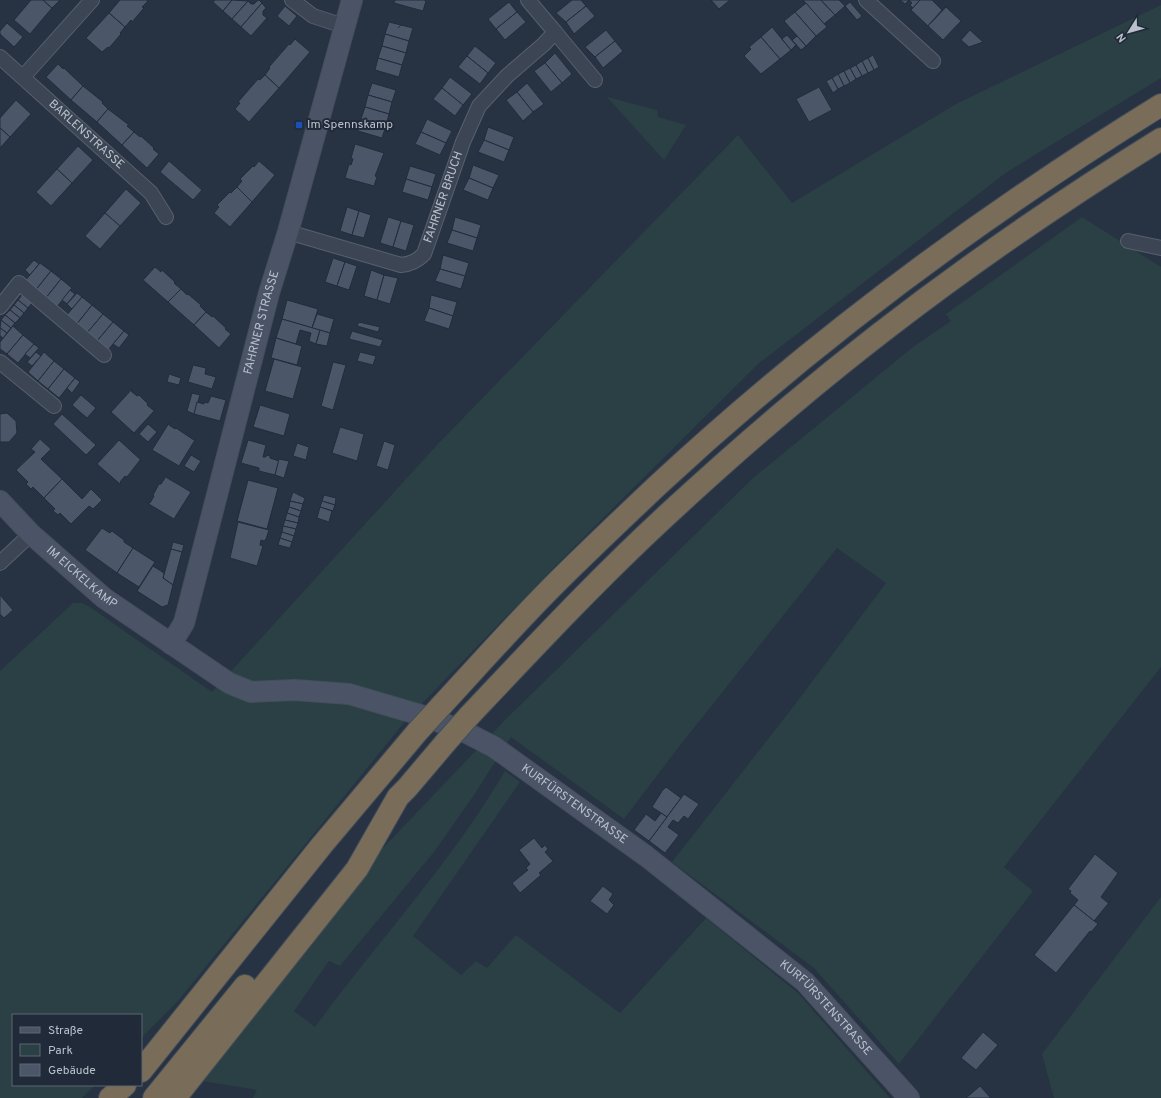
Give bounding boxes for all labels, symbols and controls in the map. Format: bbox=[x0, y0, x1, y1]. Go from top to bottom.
north arrow bbox=[1109, 12, 1149, 52]
text: N bbox=[1114, 30, 1130, 45]
street label: BARLENSTRASSE bbox=[45, 96, 128, 173]
place label: Im Spennskamp bbox=[307, 117, 393, 133]
marker: Im Spennskamp bbox=[294, 120, 304, 130]
street label: FAHRNER BRUCH bbox=[420, 149, 467, 245]
street label: FAHRNER STRASSE bbox=[240, 269, 283, 376]
street label: IM EICKELKAMP bbox=[43, 543, 120, 613]
street label: KURFÜRSTENSTRASSE bbox=[518, 761, 631, 848]
street label: KURFÜRSTENSTRASSE bbox=[776, 957, 875, 1059]
legend bbox=[12, 1014, 142, 1086]
text: Straße bbox=[48, 1023, 83, 1039]
text: Park bbox=[48, 1043, 73, 1059]
text: Gebäude bbox=[48, 1063, 96, 1079]

